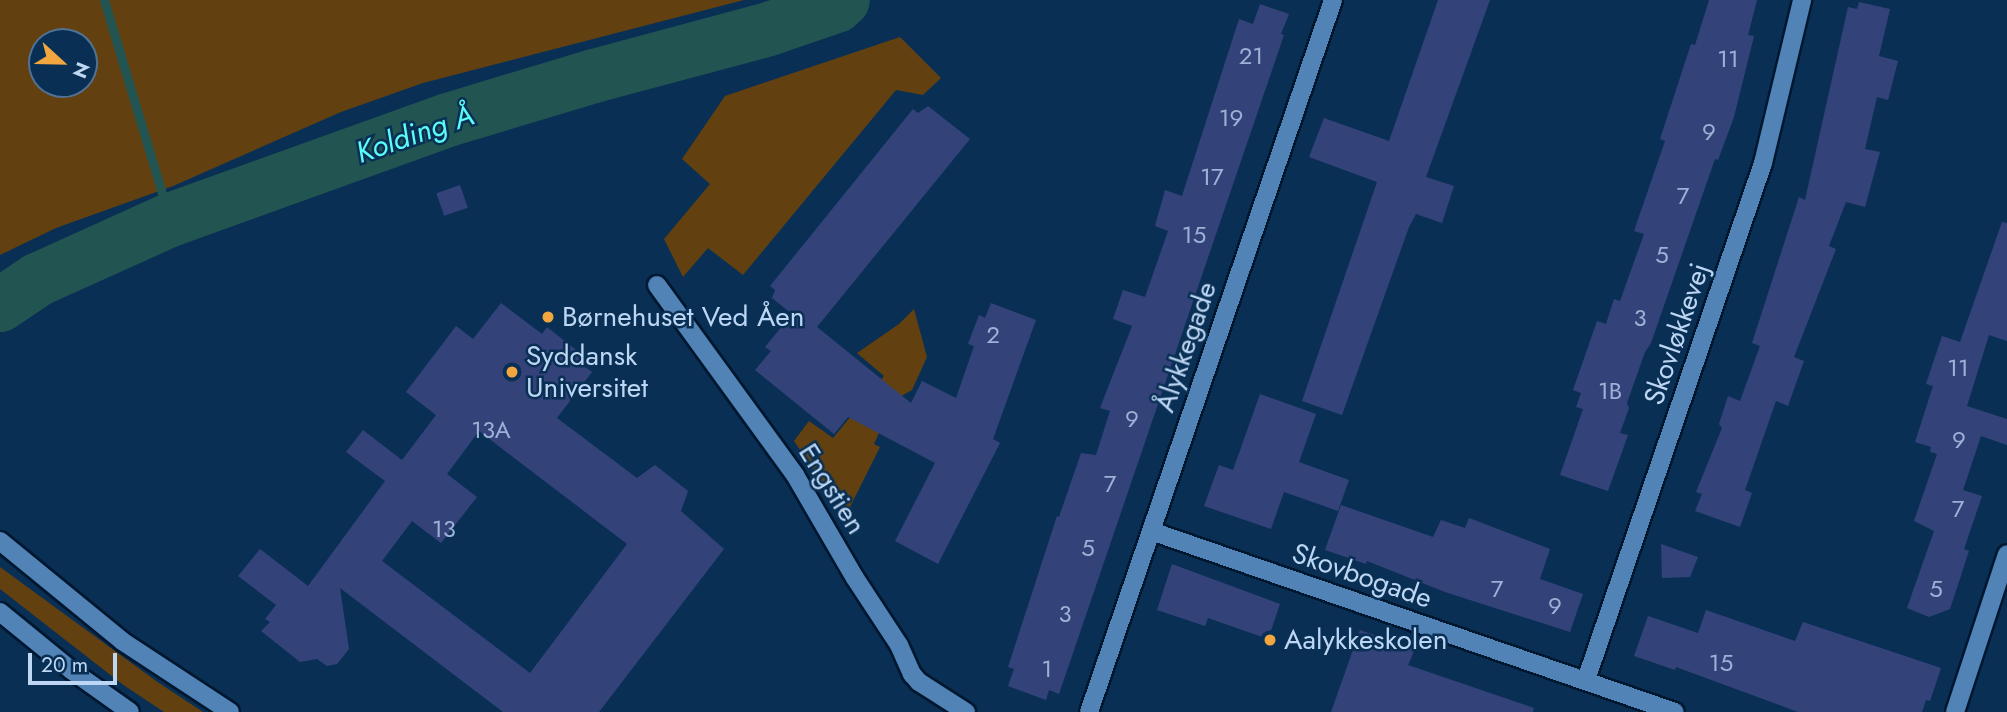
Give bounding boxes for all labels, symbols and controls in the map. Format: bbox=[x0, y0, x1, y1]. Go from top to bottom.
north arrow bbox=[28, 28, 98, 98]
house number: 21 bbox=[1239, 42, 1263, 70]
house number: 11 bbox=[1717, 45, 1739, 73]
text: N bbox=[66, 58, 96, 82]
water label: Kolding Å bbox=[351, 97, 479, 171]
house number: 19 bbox=[1219, 104, 1243, 132]
house number: 9 bbox=[1702, 118, 1716, 146]
house number: 17 bbox=[1200, 163, 1224, 191]
house number: 7 bbox=[1677, 182, 1689, 210]
house number: 15 bbox=[1182, 221, 1206, 249]
house number: 5 bbox=[1655, 241, 1669, 269]
street label: Skovløkkevej bbox=[1637, 259, 1717, 409]
street label: Ålykkegade bbox=[1148, 277, 1224, 417]
place label: Børnehuset Ved Åen bbox=[562, 300, 804, 334]
house number: 3 bbox=[1633, 304, 1647, 332]
marker: Børnehuset Ved Åen bbox=[540, 309, 556, 325]
house number: 2 bbox=[986, 321, 1000, 349]
place label: Syddansk Universitet bbox=[526, 339, 648, 405]
house number: 11 bbox=[1947, 354, 1969, 382]
marker: Syddansk Universitet bbox=[504, 364, 520, 380]
house number: 1B bbox=[1598, 377, 1622, 405]
house number: 9 bbox=[1125, 405, 1139, 433]
house number: 13A bbox=[471, 416, 511, 444]
house number: 9 bbox=[1952, 426, 1966, 454]
street label: Engstien bbox=[791, 437, 873, 541]
house number: 7 bbox=[1104, 470, 1116, 498]
house number: 7 bbox=[1952, 495, 1964, 523]
house number: 13 bbox=[432, 515, 456, 543]
house number: 5 bbox=[1081, 534, 1095, 562]
street label: Skovbogade bbox=[1288, 536, 1436, 616]
house number: 7 bbox=[1491, 575, 1503, 603]
house number: 5 bbox=[1929, 575, 1943, 603]
house number: 9 bbox=[1548, 592, 1562, 620]
house number: 3 bbox=[1058, 600, 1072, 628]
place label: Aalykkeskolen bbox=[1284, 623, 1447, 657]
marker: Aalykkeskolen bbox=[1262, 632, 1278, 648]
scale bar bbox=[32, 638, 121, 682]
house number: 15 bbox=[1709, 649, 1733, 677]
text: 20 m bbox=[41, 650, 88, 680]
house number: 1 bbox=[1042, 655, 1052, 683]

